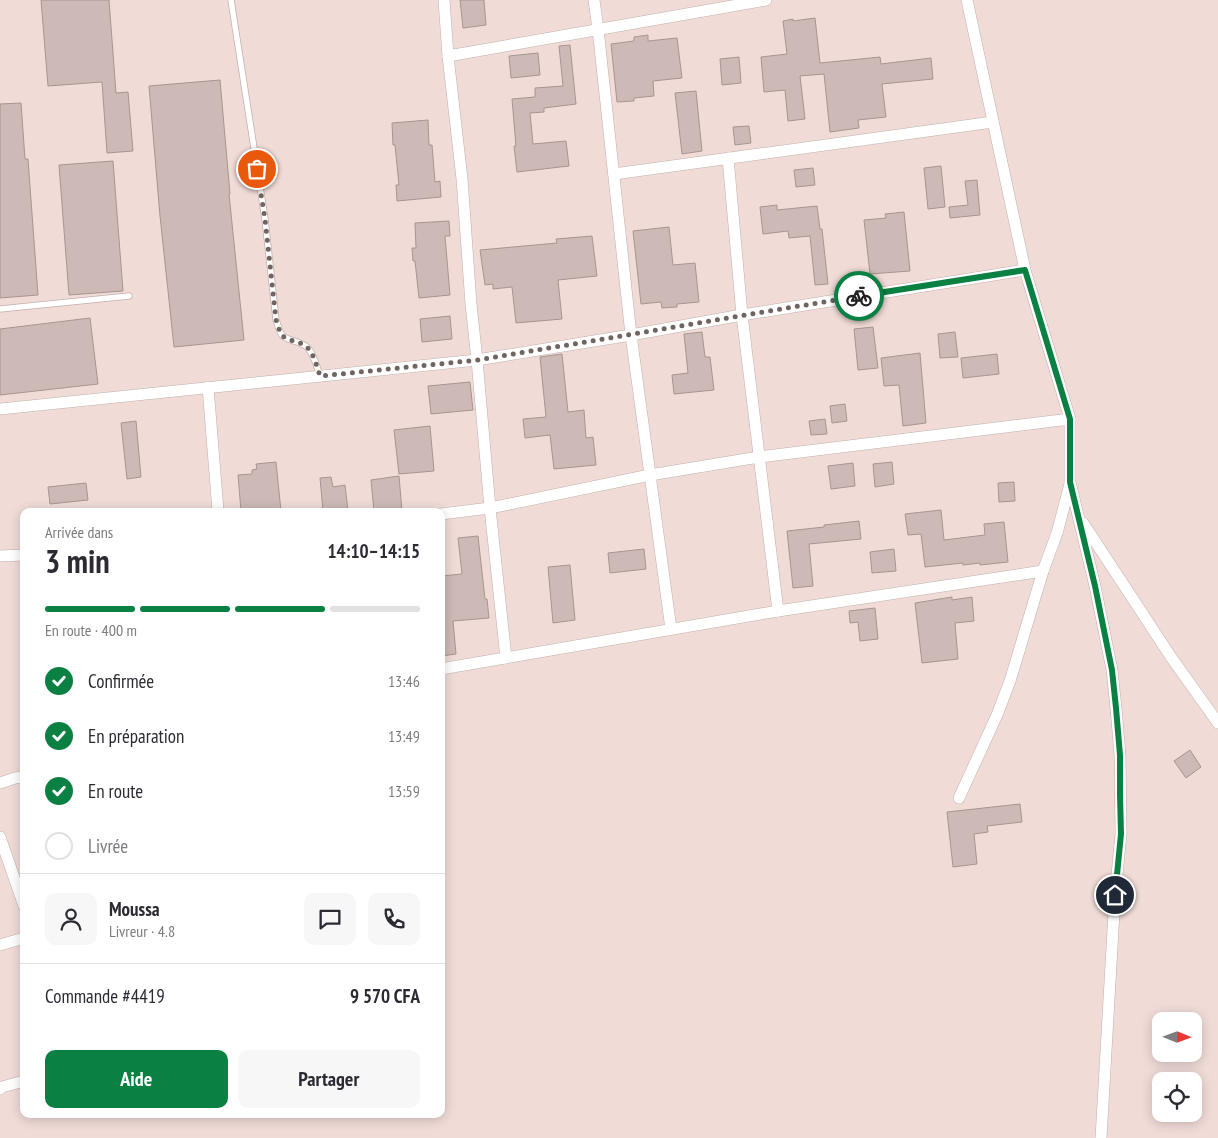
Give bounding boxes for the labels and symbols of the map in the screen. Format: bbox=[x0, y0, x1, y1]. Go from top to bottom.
pin bbox=[236, 148, 278, 190]
courier bbox=[834, 271, 884, 321]
pin bbox=[1094, 874, 1136, 916]
north arrow bbox=[1152, 1012, 1202, 1062]

